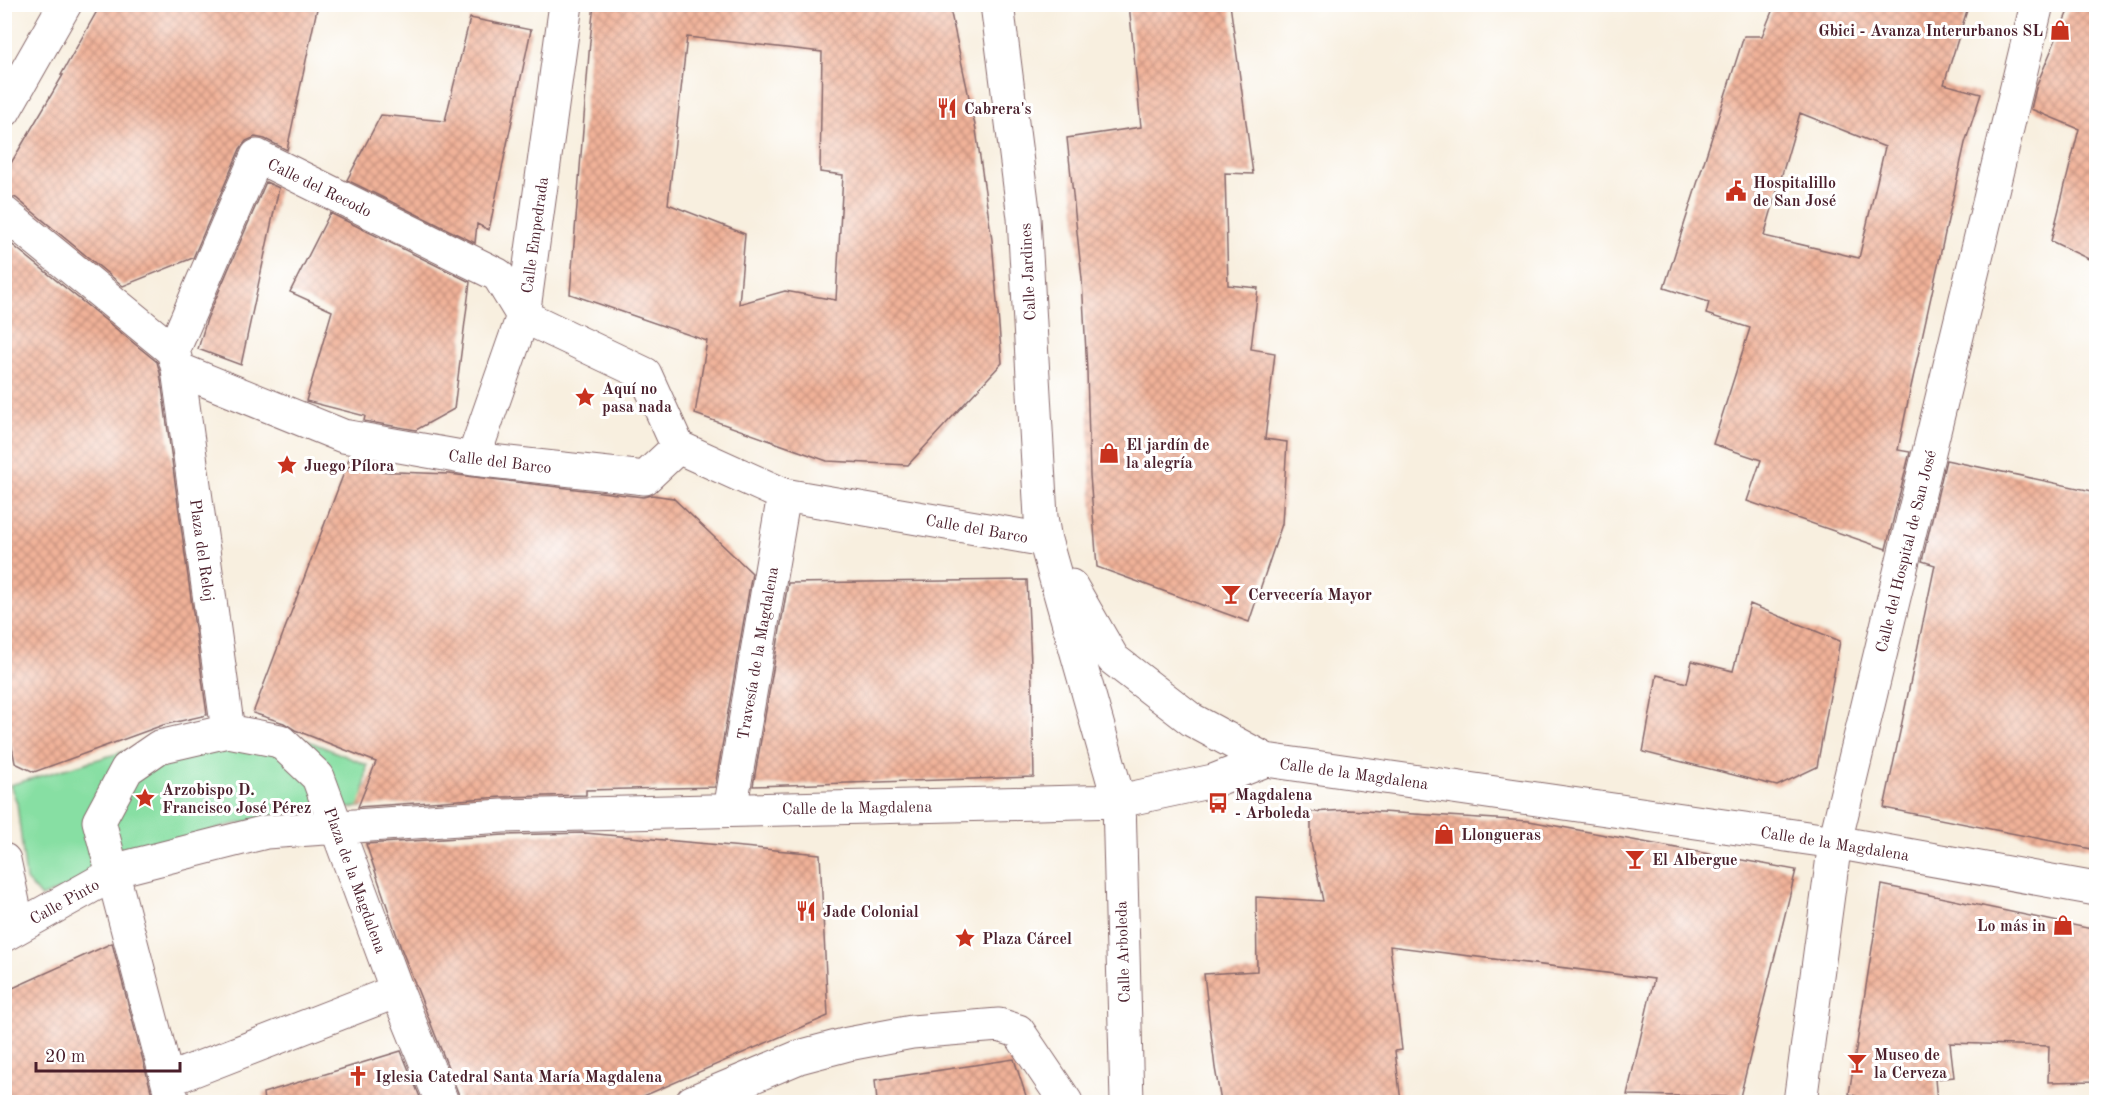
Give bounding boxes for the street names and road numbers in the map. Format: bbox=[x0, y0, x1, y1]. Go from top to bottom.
street label: Calle del Recodo bbox=[265, 157, 374, 221]
street label: Calle Empedrada bbox=[520, 176, 552, 295]
street label: Calle Jardines bbox=[1018, 223, 1040, 321]
street label: Calle del Barco bbox=[447, 449, 552, 477]
street label: Calle del Hospital de San José bbox=[1874, 449, 1940, 654]
street label: Plaza del Reloj bbox=[186, 498, 216, 603]
street label: Calle del Barco bbox=[924, 513, 1029, 547]
street label: Travesía de la Magdalena bbox=[736, 565, 782, 741]
street label: Calle de la Magdalena bbox=[1278, 757, 1429, 793]
street label: Calle de la Magdalena bbox=[782, 800, 932, 818]
street label: Plaza de la Magdalena bbox=[320, 806, 388, 956]
street label: Calle de la Magdalena bbox=[1759, 825, 1910, 865]
street label: Calle Pinto bbox=[28, 877, 102, 928]
street label: Calle Arboleda bbox=[1114, 901, 1134, 1003]

